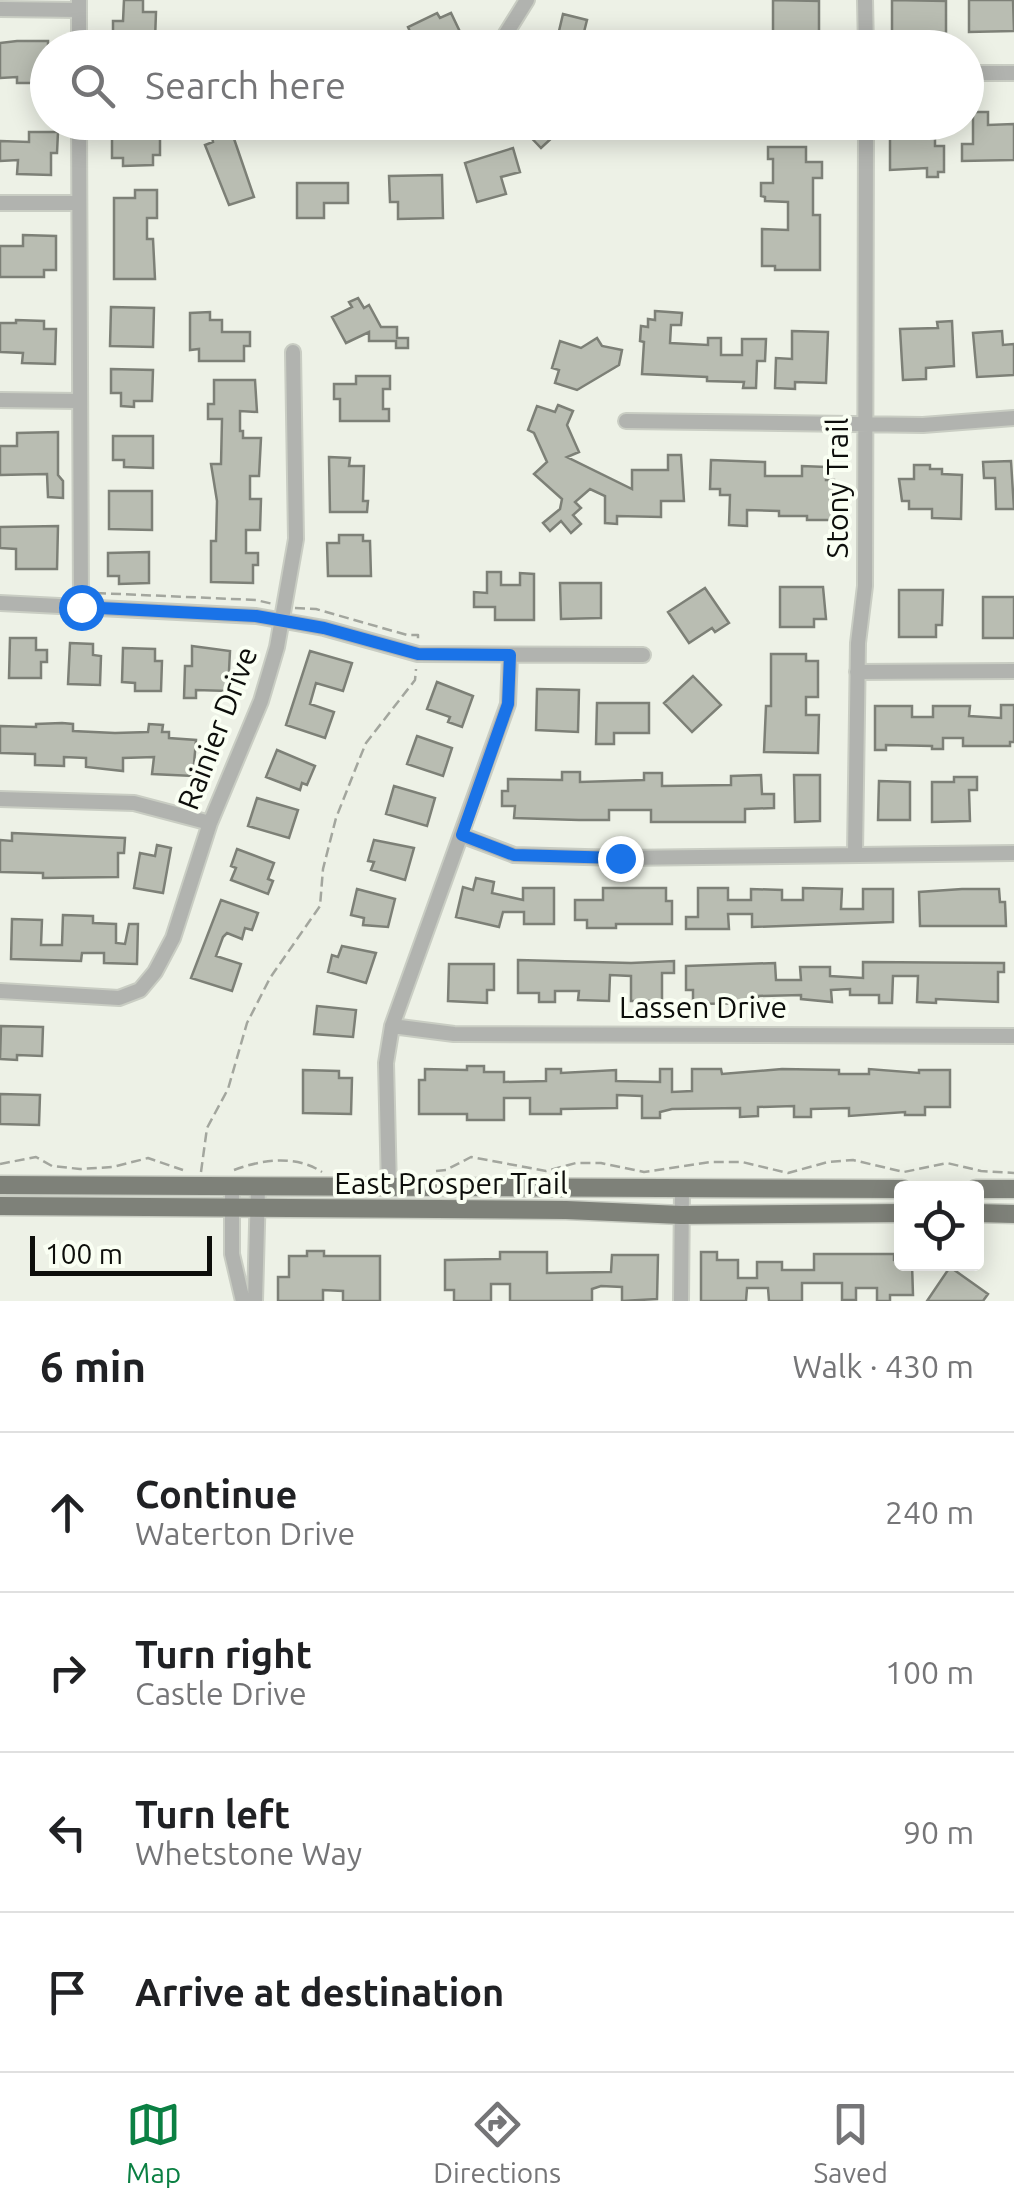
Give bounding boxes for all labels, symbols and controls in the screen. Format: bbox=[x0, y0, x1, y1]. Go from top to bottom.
search box bbox=[30, 30, 984, 140]
icon: search bbox=[65, 58, 120, 113]
text: Search here bbox=[145, 64, 346, 106]
street label: Stony Trail bbox=[820, 417, 854, 558]
route start bbox=[59, 585, 105, 631]
street label: Rainier Drive bbox=[170, 642, 264, 814]
route end bbox=[598, 836, 644, 882]
street label: Lassen Drive bbox=[619, 990, 787, 1024]
street label: East Prosper Trail bbox=[334, 1166, 568, 1200]
map controls bbox=[894, 1181, 984, 1271]
button: locate bbox=[894, 1181, 984, 1271]
scale bar bbox=[30, 1231, 212, 1276]
text: 100 m bbox=[45, 1238, 123, 1269]
text: 6 min bbox=[40, 1343, 146, 1390]
text: Walk · 430 m bbox=[792, 1348, 974, 1384]
text: Continue bbox=[135, 1473, 297, 1515]
icon: ahead bbox=[40, 1485, 95, 1540]
text: 240 m bbox=[885, 1494, 974, 1530]
text: Waterton Drive bbox=[135, 1515, 355, 1551]
text: Turn right bbox=[135, 1633, 312, 1675]
icon: right bbox=[40, 1645, 95, 1700]
text: 100 m bbox=[885, 1654, 974, 1690]
text: Castle Drive bbox=[135, 1675, 307, 1711]
text: Turn left bbox=[135, 1793, 290, 1835]
icon: left bbox=[40, 1805, 95, 1860]
text: 90 m bbox=[903, 1814, 974, 1850]
text: Whetstone Way bbox=[135, 1835, 362, 1871]
icon: arrive bbox=[40, 1965, 95, 2020]
text: Arrive at destination bbox=[135, 1971, 504, 2013]
tab: Map bbox=[126, 2097, 181, 2188]
tab: Directions bbox=[433, 2097, 561, 2188]
tab: Saved bbox=[813, 2097, 888, 2188]

